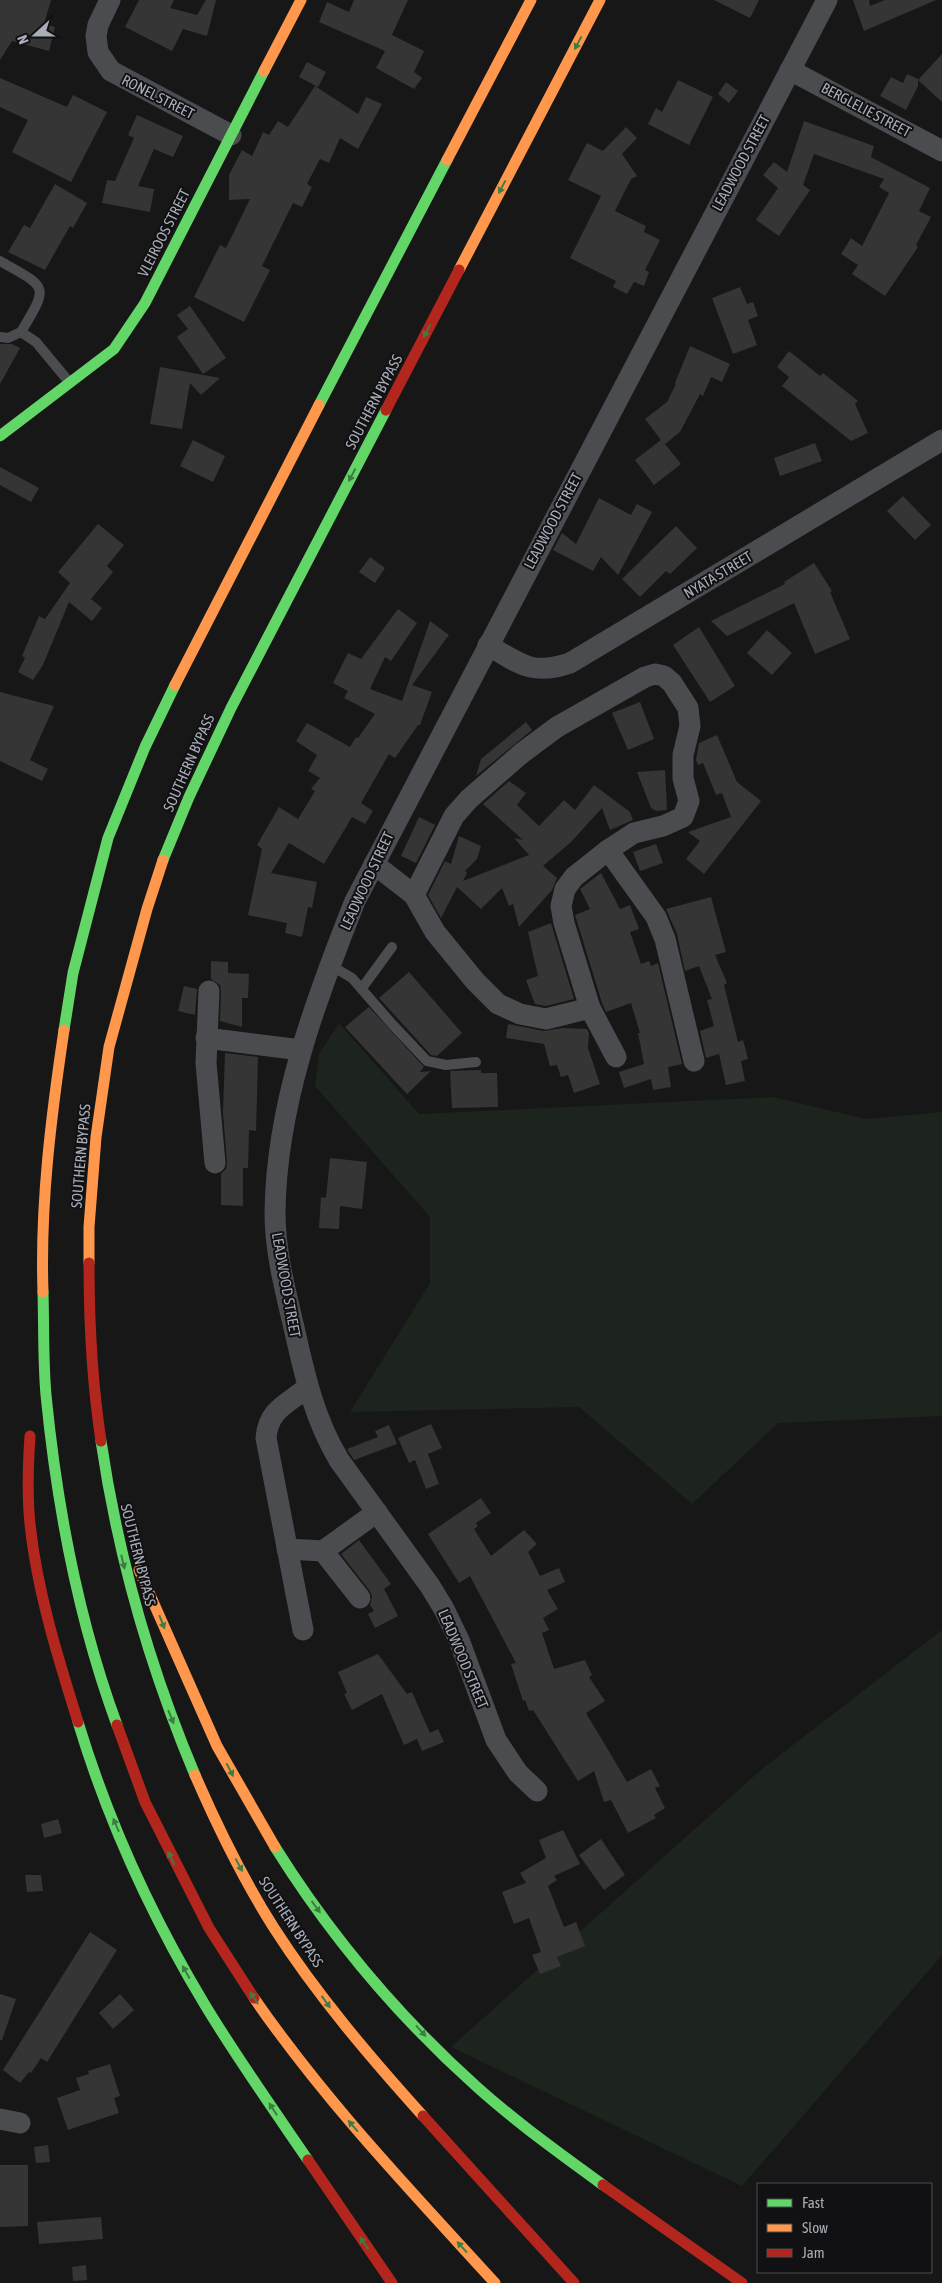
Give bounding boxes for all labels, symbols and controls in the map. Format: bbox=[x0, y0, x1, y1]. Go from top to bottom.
north arrow bbox=[10, 10, 60, 60]
text: N bbox=[14, 33, 32, 46]
one-way arrow bbox=[574, 36, 582, 50]
street label: RONEL STREET bbox=[119, 71, 198, 122]
street label: BERGLELIE STREET bbox=[819, 79, 914, 140]
street label: LEADWOOD STREET bbox=[708, 112, 773, 214]
one-way arrow bbox=[498, 181, 507, 194]
street label: VLEIROOS STREET bbox=[134, 186, 193, 280]
one-way arrow bbox=[423, 324, 431, 339]
street label: SOUTHERN BYPASS bbox=[342, 352, 406, 452]
one-way arrow bbox=[348, 468, 356, 483]
street label: LEADWOOD STREET bbox=[520, 470, 585, 572]
street label: NYATA STREET bbox=[681, 547, 755, 602]
street label: SOUTHERN BYPASS bbox=[160, 712, 218, 814]
street label: LEADWOOD STREET bbox=[336, 829, 397, 933]
street label: SOUTHERN BYPASS bbox=[67, 1103, 94, 1209]
street label: LEADWOOD STREET bbox=[269, 1231, 304, 1339]
street label: SOUTHERN BYPASS bbox=[118, 1502, 159, 1608]
one-way arrow bbox=[119, 1555, 127, 1570]
street label: LEADWOOD STREET bbox=[435, 1607, 492, 1711]
one-way arrow bbox=[158, 1615, 166, 1630]
one-way arrow bbox=[168, 1710, 176, 1724]
one-way arrow bbox=[225, 1763, 234, 1777]
one-way arrow bbox=[112, 1817, 120, 1832]
one-way arrow bbox=[167, 1851, 175, 1865]
one-way arrow bbox=[234, 1858, 243, 1872]
street label: SOUTHERN BYPASS bbox=[256, 1873, 327, 1970]
one-way arrow bbox=[311, 1900, 322, 1913]
one-way arrow bbox=[181, 1965, 190, 1978]
one-way arrow bbox=[249, 1991, 258, 2005]
one-way arrow bbox=[321, 1995, 331, 2008]
one-way arrow bbox=[416, 2024, 427, 2037]
one-way arrow bbox=[268, 2102, 278, 2115]
one-way arrow bbox=[347, 2120, 358, 2133]
legend bbox=[757, 2183, 932, 2273]
text: Fast bbox=[802, 2194, 824, 2211]
text: Slow bbox=[802, 2219, 828, 2236]
one-way arrow bbox=[359, 2236, 369, 2250]
one-way arrow bbox=[456, 2241, 468, 2253]
text: Jam bbox=[802, 2244, 825, 2261]

